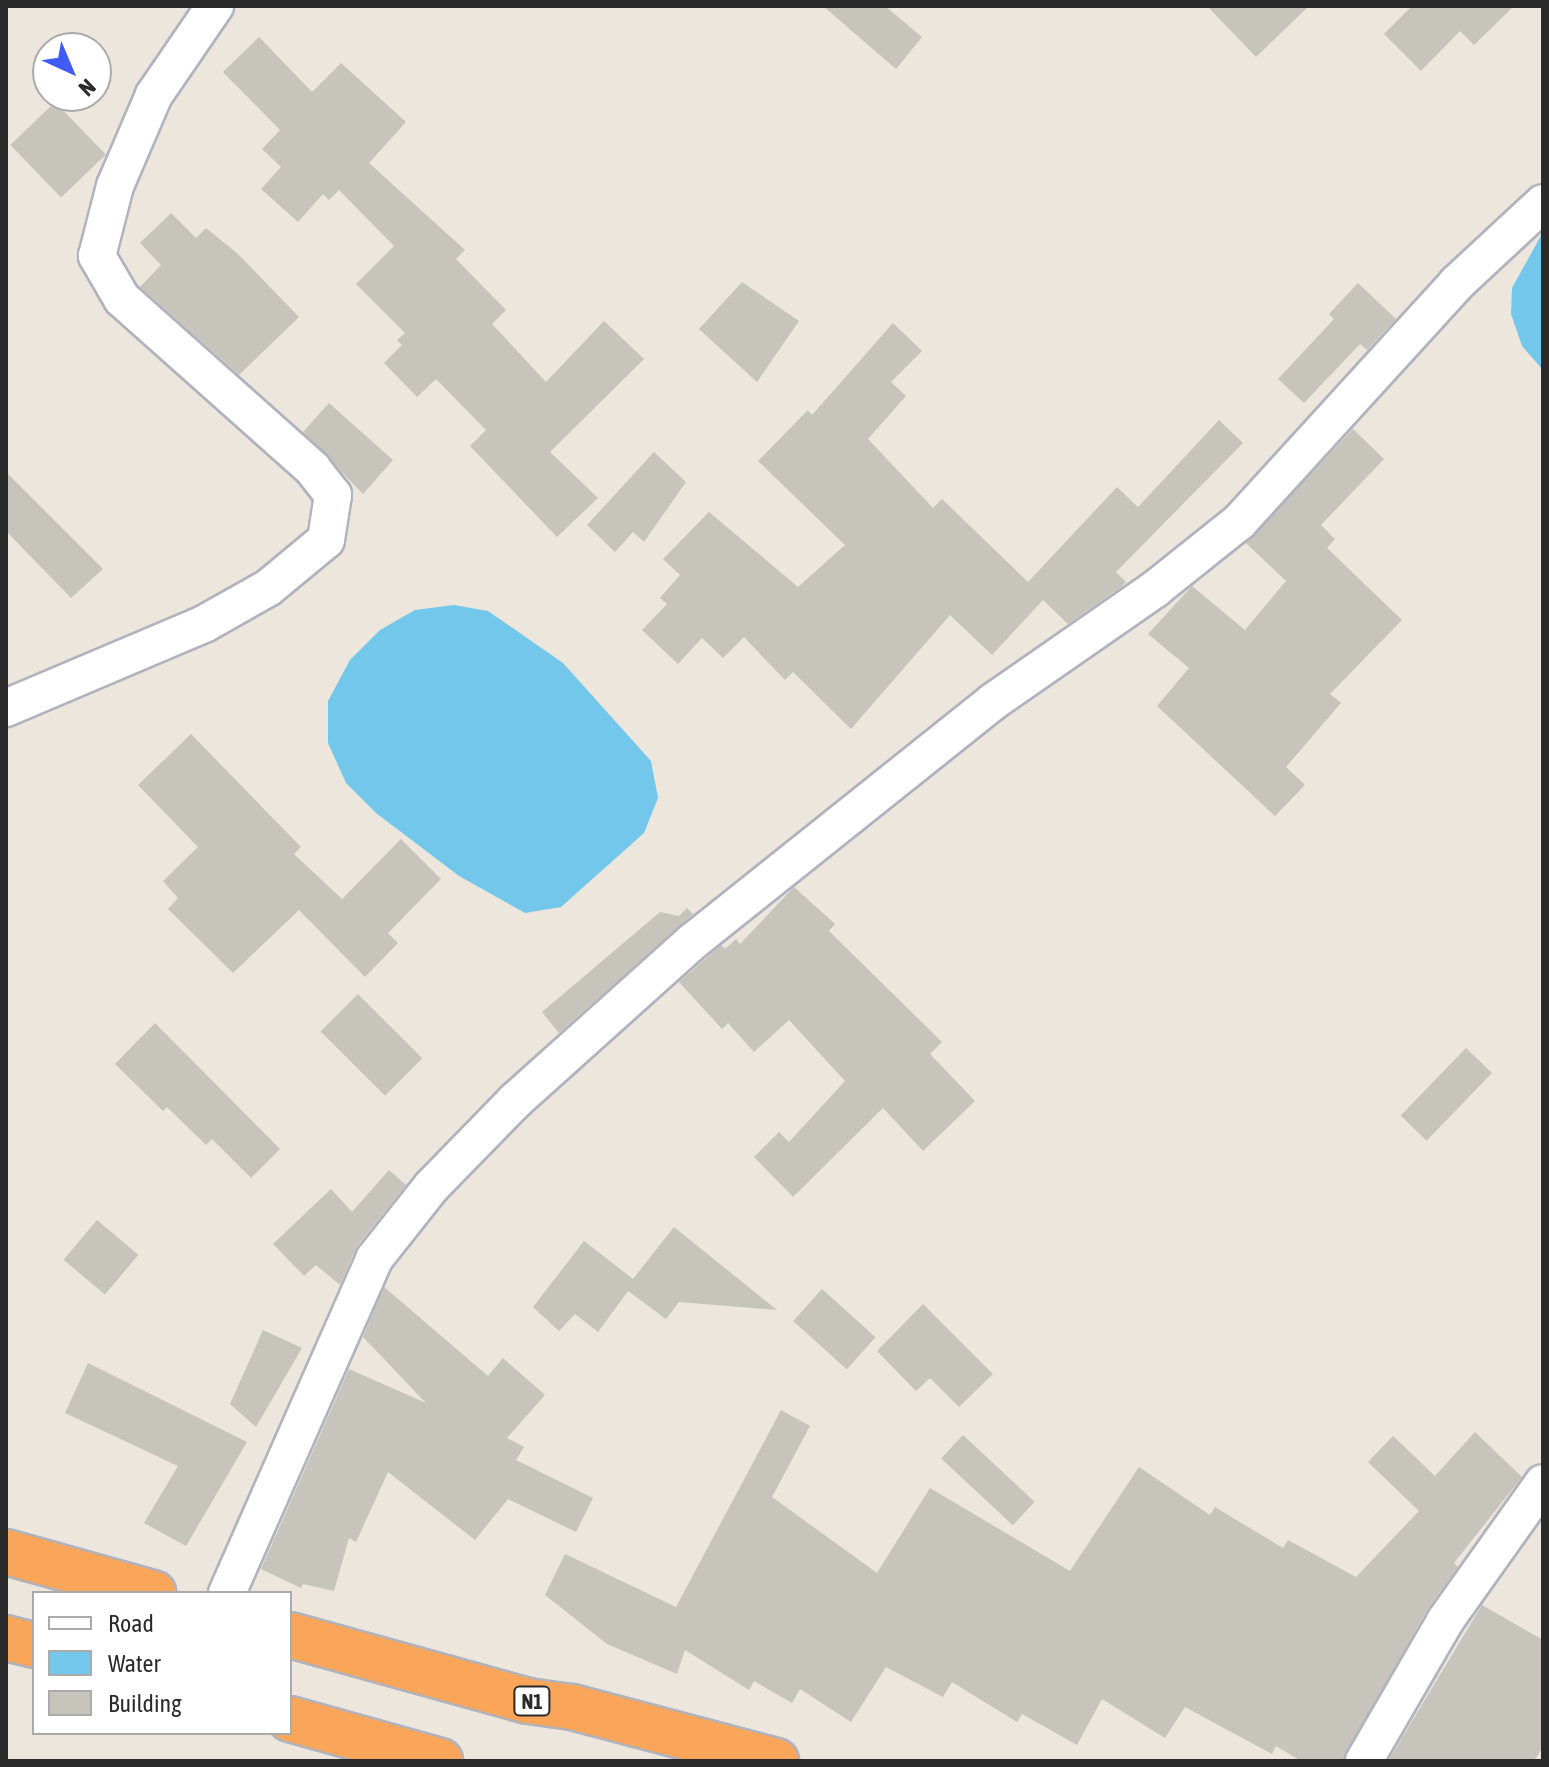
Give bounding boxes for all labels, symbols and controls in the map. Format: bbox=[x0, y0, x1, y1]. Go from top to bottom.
north arrow bbox=[32, 32, 112, 112]
text: N bbox=[74, 74, 101, 102]
legend bbox=[32, 1591, 292, 1735]
text: Road bbox=[108, 1610, 154, 1637]
text: Water bbox=[108, 1650, 161, 1677]
road number: N1 bbox=[512, 1685, 552, 1717]
text: Building bbox=[108, 1690, 181, 1717]

